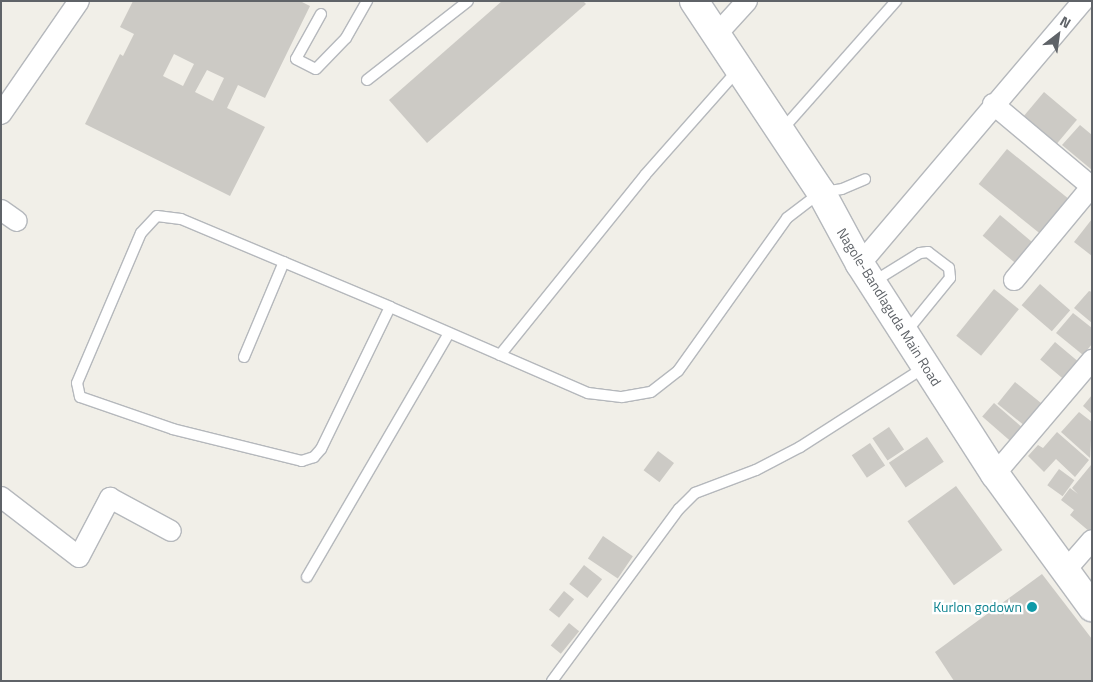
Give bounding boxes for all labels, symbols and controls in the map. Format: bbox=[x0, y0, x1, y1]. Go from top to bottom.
north arrow bbox=[1033, 10, 1083, 60]
text: N bbox=[1056, 10, 1075, 33]
street label: Nagole-Bandlaguda Main Road bbox=[833, 225, 945, 389]
place label: Kurlon godown bbox=[933, 599, 1022, 615]
marker: Kurlon godown bbox=[1026, 601, 1038, 613]

